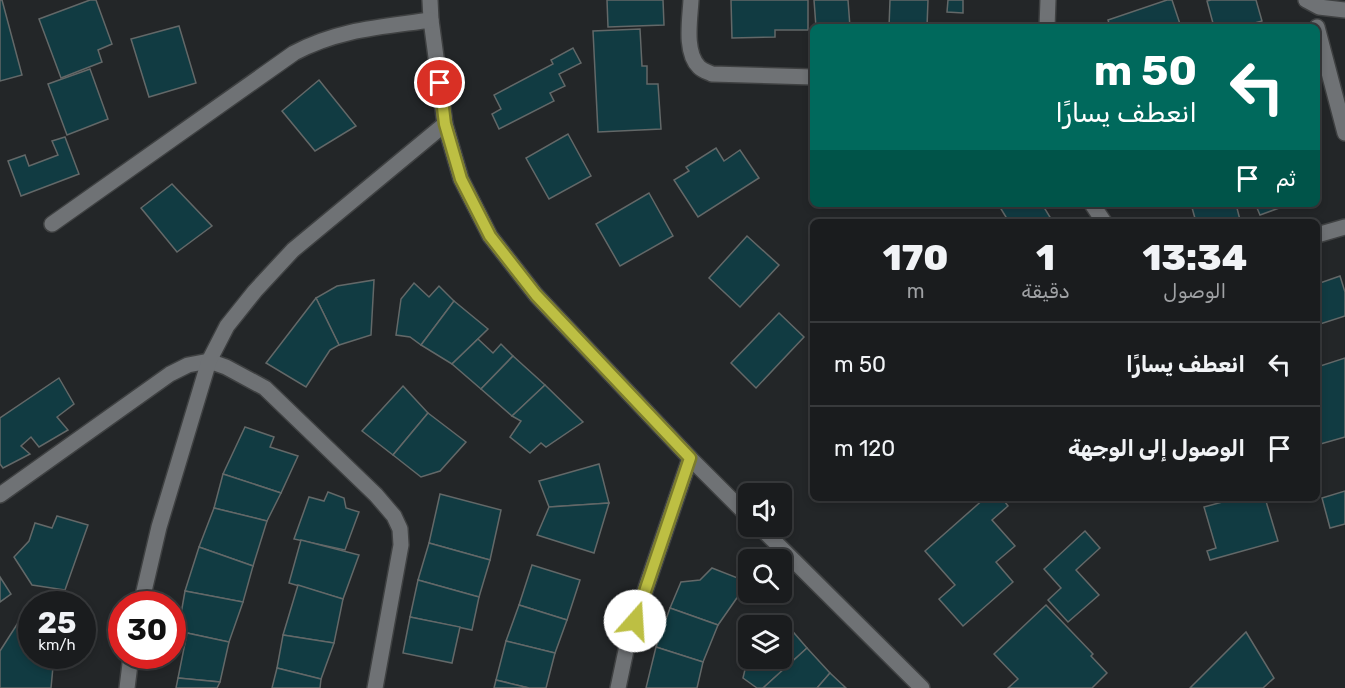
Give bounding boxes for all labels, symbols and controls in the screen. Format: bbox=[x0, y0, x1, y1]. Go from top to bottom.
text: 50 m bbox=[1094, 46, 1197, 96]
icon: left bbox=[1218, 48, 1296, 126]
pin bbox=[414, 57, 465, 108]
icon: arrive bbox=[423, 66, 456, 99]
text: انعطف يسارًا bbox=[1055, 97, 1197, 129]
icon: arrive bbox=[1231, 162, 1264, 195]
text: ثم bbox=[1276, 165, 1296, 192]
text: 170 bbox=[883, 236, 949, 279]
text: 1 bbox=[1036, 236, 1055, 279]
text: 13:34 bbox=[1142, 236, 1247, 279]
text: m bbox=[907, 279, 925, 303]
text: دقيقة bbox=[1021, 279, 1070, 303]
text: الوصول bbox=[1163, 279, 1226, 303]
icon: left bbox=[1263, 348, 1296, 381]
text: 50 m bbox=[834, 351, 886, 378]
text: انعطف يسارًا bbox=[1126, 351, 1245, 378]
icon: arrive bbox=[1263, 432, 1296, 465]
text: 120 m bbox=[834, 435, 895, 462]
text: الوصول إلى الوجهة bbox=[1068, 435, 1245, 462]
map controls bbox=[738, 483, 792, 669]
button: sound bbox=[738, 483, 792, 537]
button: search bbox=[738, 549, 792, 603]
position arrow bbox=[603, 589, 667, 653]
speed limit sign: 30 bbox=[108, 591, 186, 669]
text: 25 bbox=[38, 605, 76, 641]
button: layers bbox=[738, 615, 792, 669]
text: km/h bbox=[38, 636, 76, 654]

